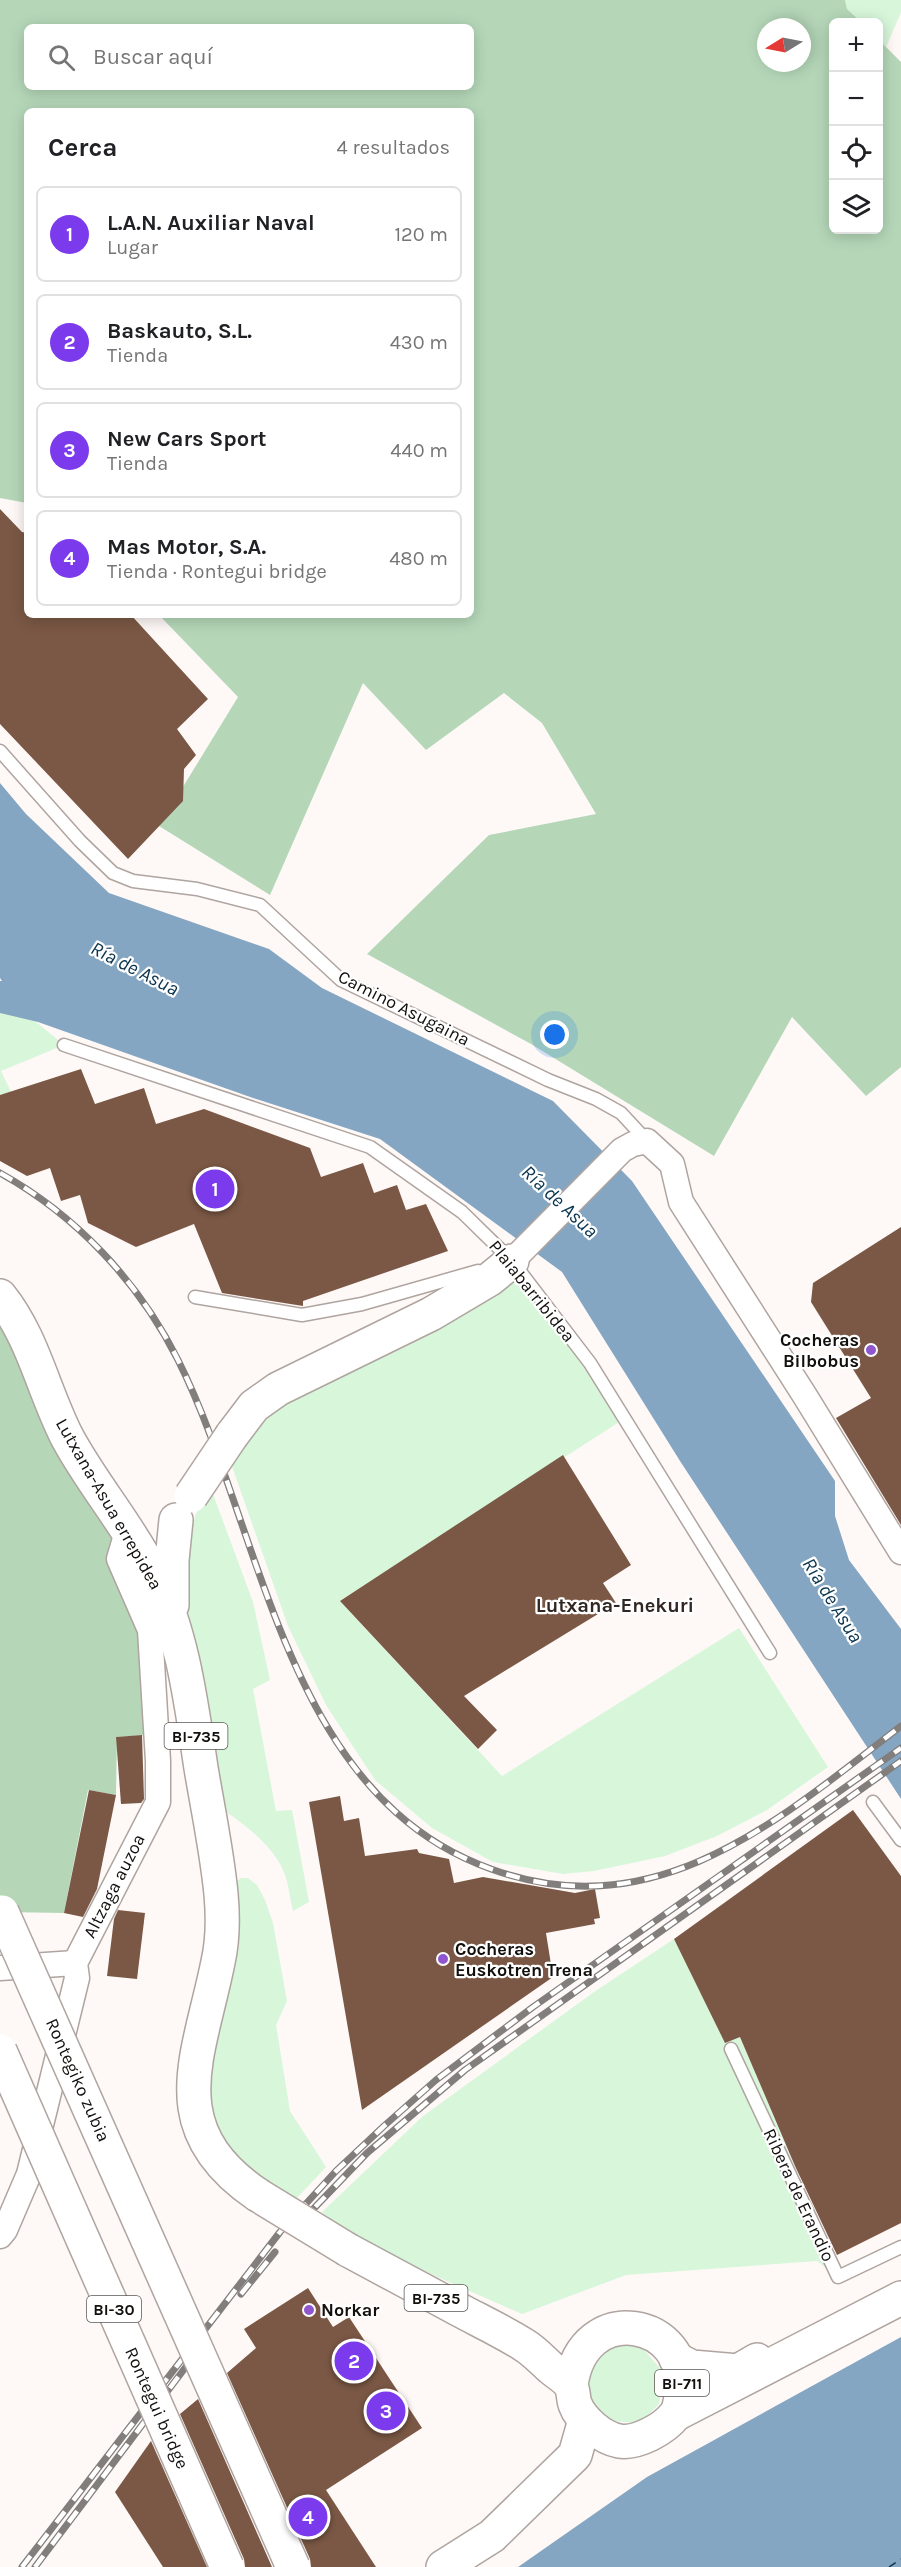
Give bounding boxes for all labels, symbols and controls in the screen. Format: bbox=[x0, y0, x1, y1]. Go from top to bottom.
north arrow bbox=[757, 18, 811, 72]
map controls bbox=[829, 18, 883, 234]
button: + bbox=[829, 18, 883, 72]
search box bbox=[24, 24, 474, 90]
icon: search bbox=[45, 41, 78, 74]
text: Buscar aquí bbox=[93, 44, 213, 70]
button: − bbox=[829, 72, 883, 126]
button: locate bbox=[829, 126, 883, 180]
text: Cerca bbox=[48, 132, 117, 163]
text: 4 resultados bbox=[337, 136, 450, 159]
button: layers bbox=[829, 180, 883, 234]
text: L.A.N. Auxiliar Naval bbox=[107, 210, 315, 236]
text: 1 bbox=[66, 223, 73, 246]
text: 120 m bbox=[394, 223, 448, 246]
text: Lugar bbox=[107, 236, 158, 259]
text: Baskauto, S.L. bbox=[107, 318, 252, 344]
text: 2 bbox=[63, 331, 76, 354]
text: 430 m bbox=[390, 331, 448, 354]
text: Tienda bbox=[107, 344, 168, 367]
text: New Cars Sport bbox=[107, 426, 267, 452]
text: 3 bbox=[63, 439, 76, 462]
text: 440 m bbox=[390, 439, 448, 462]
text: Tienda bbox=[107, 452, 168, 475]
text: Mas Motor, S.A. bbox=[107, 534, 266, 560]
text: 4 bbox=[64, 547, 75, 570]
text: 480 m bbox=[389, 547, 448, 570]
text: Tienda · Rontegui bridge bbox=[107, 560, 327, 583]
water label: Ría de Asua bbox=[87, 936, 183, 1000]
street label: Camino Asugaina bbox=[334, 965, 474, 1051]
your location bbox=[540, 1020, 569, 1049]
water label: Ría de Asua bbox=[517, 1160, 603, 1242]
pin: 1 bbox=[196, 1166, 234, 1212]
street label: Plaiabarribidea bbox=[484, 1236, 580, 1346]
place label: Cocheras Bilbobus bbox=[780, 1329, 859, 1372]
marker: Cocheras Bilbobus bbox=[864, 1343, 878, 1357]
street label: Lutxana-Asua errepidea bbox=[51, 1414, 167, 1594]
water label: Ría de Asua bbox=[797, 1554, 868, 1647]
district label: Lutxana-Enekuri bbox=[536, 1594, 694, 1617]
road number: BI-735 bbox=[164, 1723, 228, 1749]
street label: Altzaga auzoa bbox=[78, 1830, 150, 1942]
place label: Cocheras Euskotren Trena bbox=[455, 1938, 593, 1981]
marker: Cocheras Euskotren Trena bbox=[436, 1952, 450, 1966]
street label: Rontegiko zubia bbox=[41, 2015, 115, 2145]
street label: Ribera de Erandio bbox=[759, 2125, 839, 2265]
road number: BI-735 bbox=[404, 2285, 468, 2311]
road number: BI-30 bbox=[87, 2296, 141, 2322]
place label: Norkar bbox=[321, 2299, 379, 2321]
marker: Norkar bbox=[302, 2303, 316, 2317]
pin: 2 bbox=[334, 2338, 374, 2384]
street label: Rontegui bridge bbox=[120, 2344, 194, 2472]
road number: BI-711 bbox=[655, 2370, 709, 2396]
pin: 3 bbox=[366, 2388, 406, 2434]
pin: 4 bbox=[288, 2494, 328, 2540]

